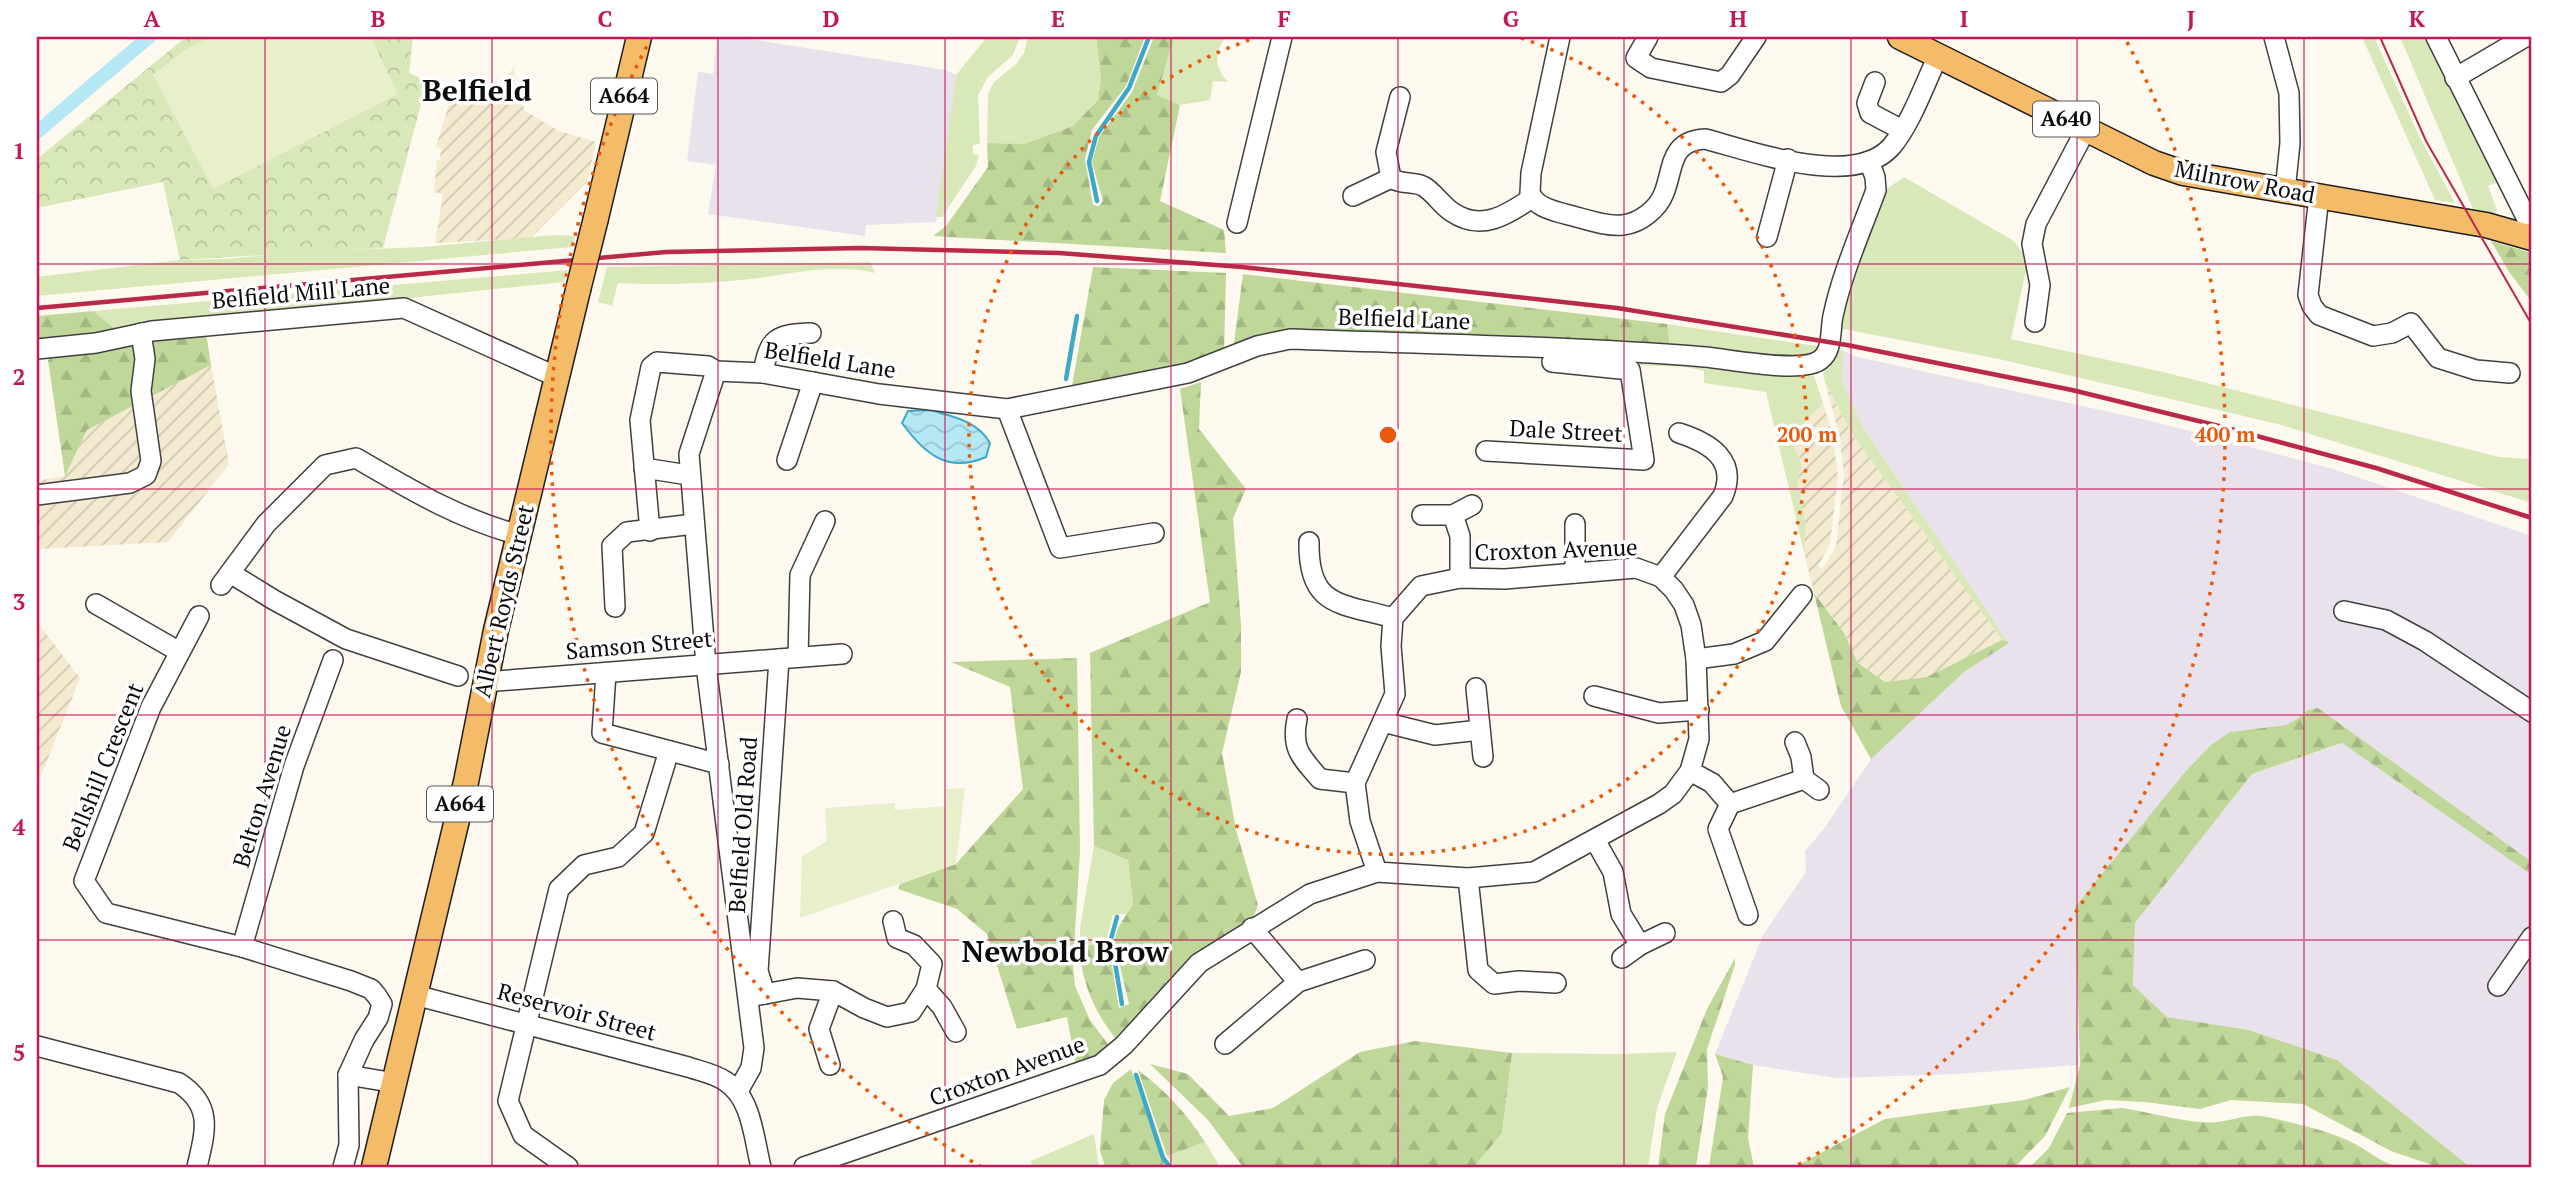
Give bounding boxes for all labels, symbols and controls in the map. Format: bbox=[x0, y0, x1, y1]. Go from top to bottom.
text: A bbox=[144, 3, 161, 34]
text: B bbox=[371, 3, 386, 34]
text: C bbox=[598, 3, 613, 34]
text: D bbox=[823, 3, 840, 34]
text: E bbox=[1051, 3, 1065, 34]
text: F bbox=[1277, 3, 1291, 34]
text: G bbox=[1503, 3, 1520, 34]
text: H bbox=[1729, 3, 1747, 34]
text: I bbox=[1960, 3, 1968, 34]
text: J bbox=[2187, 3, 2195, 34]
text: K bbox=[2409, 3, 2426, 34]
district label: Belfield bbox=[422, 70, 532, 110]
road number: A664 bbox=[591, 78, 657, 114]
road number: A640 bbox=[2033, 102, 2099, 136]
text: 1 bbox=[13, 135, 26, 166]
street label: Milnrow Road bbox=[2172, 153, 2318, 210]
street label: Belfield Mill Lane bbox=[210, 269, 391, 316]
street label: Belfield Lane bbox=[1337, 301, 1471, 336]
street label: Belfield Lane bbox=[762, 334, 898, 385]
text: 2 bbox=[13, 361, 26, 392]
street label: Dale Street bbox=[1509, 412, 1624, 449]
text: 200 m bbox=[1777, 420, 1838, 448]
text: 400 m bbox=[2195, 420, 2256, 448]
centre of rings bbox=[1376, 423, 1400, 447]
street label: Albert Royds Street bbox=[466, 501, 541, 701]
street label: Croxton Avenue bbox=[1474, 531, 1638, 568]
text: 3 bbox=[13, 586, 26, 617]
street label: Samson Street bbox=[564, 623, 714, 666]
street label: Bellshill Crescent bbox=[55, 678, 151, 855]
street label: Belton Avenue bbox=[225, 721, 298, 871]
street label: Belfield Old Road bbox=[721, 735, 764, 914]
road number: A664 bbox=[427, 786, 493, 822]
text: 4 bbox=[13, 811, 26, 842]
district label: Newbold Brow bbox=[962, 931, 1169, 971]
street label: Reservoir Street bbox=[494, 975, 660, 1048]
street label: Croxton Avenue bbox=[925, 1028, 1089, 1113]
text: 5 bbox=[13, 1037, 26, 1068]

